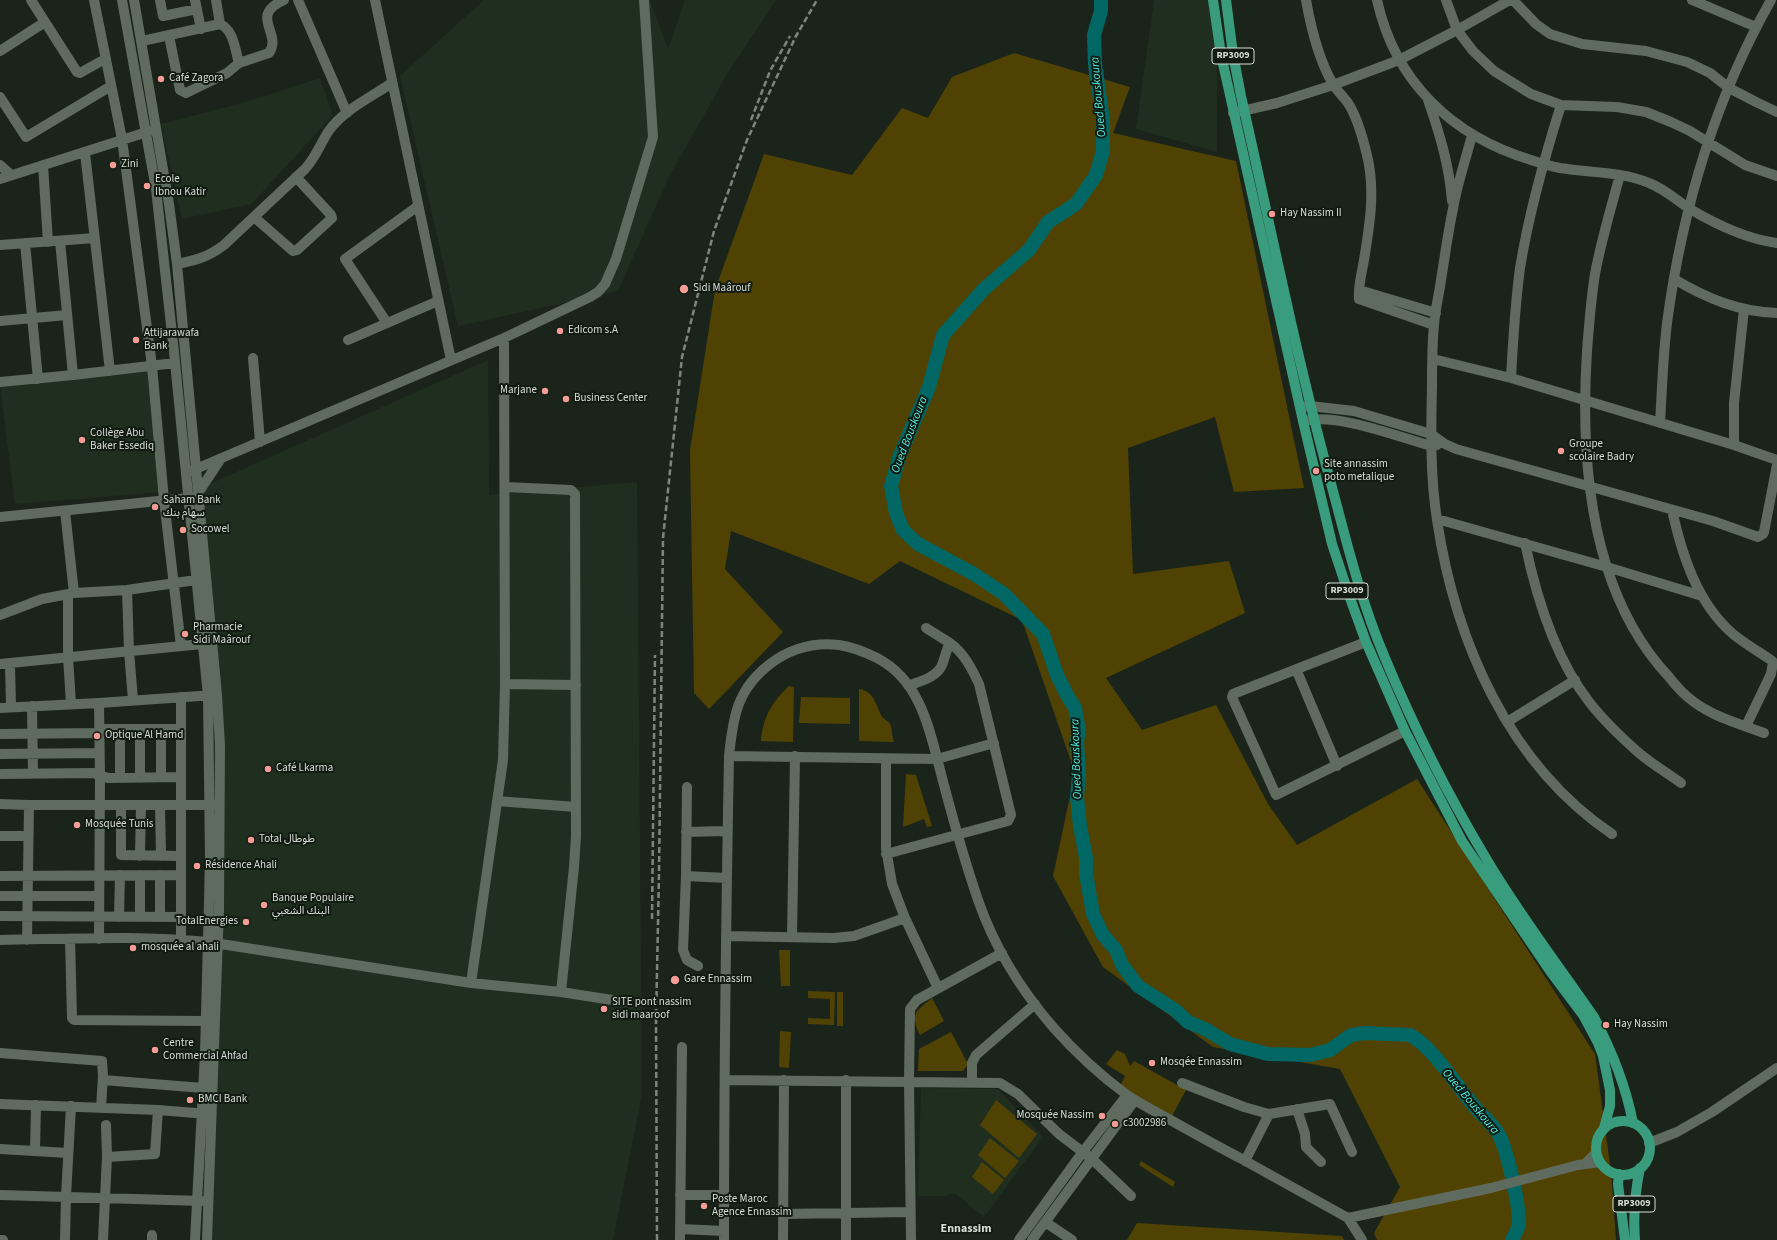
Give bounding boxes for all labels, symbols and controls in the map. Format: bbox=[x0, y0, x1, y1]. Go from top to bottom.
road number: RP3009 bbox=[1212, 48, 1254, 64]
water label: Oued Bouskoura bbox=[1088, 56, 1110, 138]
place label: Café Zagora bbox=[169, 72, 223, 86]
marker: Café Zagora bbox=[156, 74, 166, 84]
place label: Zini bbox=[121, 158, 138, 172]
marker: Zini bbox=[108, 160, 118, 170]
place label: Ecole Ibnou Katir bbox=[155, 173, 206, 199]
marker: Ecole Ibnou Katir bbox=[142, 181, 152, 191]
place label: Hay Nassim II bbox=[1280, 207, 1342, 221]
marker: Hay Nassim II bbox=[1267, 209, 1277, 219]
place label: Sidi Maârouf bbox=[693, 282, 751, 296]
marker: Sidi Maârouf bbox=[678, 283, 690, 295]
place label: Edicom s.A bbox=[568, 324, 618, 338]
marker: Edicom s.A bbox=[555, 326, 565, 336]
place label: Attijarawafa Bank bbox=[144, 327, 199, 353]
marker: Attijarawafa Bank bbox=[131, 335, 141, 345]
place label: Marjane bbox=[500, 384, 537, 398]
marker: Marjane bbox=[540, 386, 550, 396]
place label: Business Center bbox=[574, 392, 647, 406]
marker: Business Center bbox=[561, 394, 571, 404]
water label: Oued Bouskoura bbox=[889, 395, 931, 475]
place label: Collège Abu Baker Essediq bbox=[90, 427, 154, 453]
marker: Collège Abu Baker Essediq bbox=[77, 435, 87, 445]
place label: Groupe scolaire Badry bbox=[1569, 438, 1634, 464]
marker: Groupe scolaire Badry bbox=[1556, 446, 1566, 456]
place label: Site annassim poto metalique bbox=[1324, 458, 1394, 484]
marker: Site annassim poto metalique bbox=[1311, 466, 1321, 476]
place label: Saham Bank سهام بنك bbox=[163, 494, 221, 520]
marker: Saham Bank سهام بنك bbox=[150, 502, 160, 512]
place label: Socowel bbox=[191, 523, 230, 537]
marker: Socowel bbox=[178, 525, 188, 535]
road number: RP3009 bbox=[1326, 583, 1368, 599]
place label: Pharmacie Sidi Maârouf bbox=[193, 621, 251, 647]
marker: Pharmacie Sidi Maârouf bbox=[180, 629, 190, 639]
water label: Oued Bouskoura bbox=[1068, 718, 1086, 800]
place label: Optique Al Hamd bbox=[105, 729, 183, 743]
marker: Optique Al Hamd bbox=[92, 731, 102, 741]
place label: Café Lkarma bbox=[276, 762, 333, 776]
marker: Café Lkarma bbox=[263, 764, 273, 774]
place label: Mosquée Tunis bbox=[85, 818, 153, 832]
marker: Mosquée Tunis bbox=[72, 820, 82, 830]
place label: Total طوطال bbox=[259, 833, 315, 847]
marker: Total طوطال bbox=[246, 835, 256, 845]
place label: Résidence Ahali bbox=[205, 859, 277, 873]
marker: Résidence Ahali bbox=[192, 861, 202, 871]
place label: Banque Populaire البنك الشعبي bbox=[272, 892, 354, 918]
marker: Banque Populaire البنك الشعبي bbox=[259, 900, 269, 910]
place label: TotalEnergies bbox=[176, 915, 238, 929]
marker: TotalEnergies bbox=[241, 917, 251, 927]
place label: mosquée al ahali bbox=[141, 941, 219, 955]
marker: mosquée al ahali bbox=[128, 943, 138, 953]
place label: Gare Ennassim bbox=[684, 973, 752, 987]
marker: Gare Ennassim bbox=[669, 974, 681, 986]
place label: SITE pont nassim sidi maaroof bbox=[612, 996, 691, 1022]
marker: SITE pont nassim sidi maaroof bbox=[599, 1004, 609, 1014]
place label: Hay Nassim bbox=[1614, 1018, 1668, 1032]
marker: Hay Nassim bbox=[1601, 1020, 1611, 1030]
place label: Centre Commercial Ahfad bbox=[163, 1037, 248, 1063]
marker: Centre Commercial Ahfad bbox=[150, 1045, 160, 1055]
place label: Mosqée Ennassim bbox=[1160, 1056, 1242, 1070]
marker: Mosqée Ennassim bbox=[1147, 1058, 1157, 1068]
water label: Oued Bouskoura bbox=[1438, 1066, 1502, 1138]
place label: BMCI Bank bbox=[198, 1093, 247, 1107]
marker: BMCI Bank bbox=[185, 1095, 195, 1105]
place label: Mosquée Nassim bbox=[1017, 1109, 1094, 1123]
marker: Mosquée Nassim bbox=[1097, 1111, 1107, 1121]
place label: c3002986 bbox=[1123, 1117, 1166, 1131]
marker: c3002986 bbox=[1110, 1119, 1120, 1129]
place label: Poste Maroc Agence Ennassim bbox=[712, 1193, 792, 1219]
road number: RP3009 bbox=[1613, 1196, 1655, 1212]
marker: Poste Maroc Agence Ennassim bbox=[699, 1201, 709, 1211]
district label: Ennassim bbox=[941, 1222, 991, 1236]

